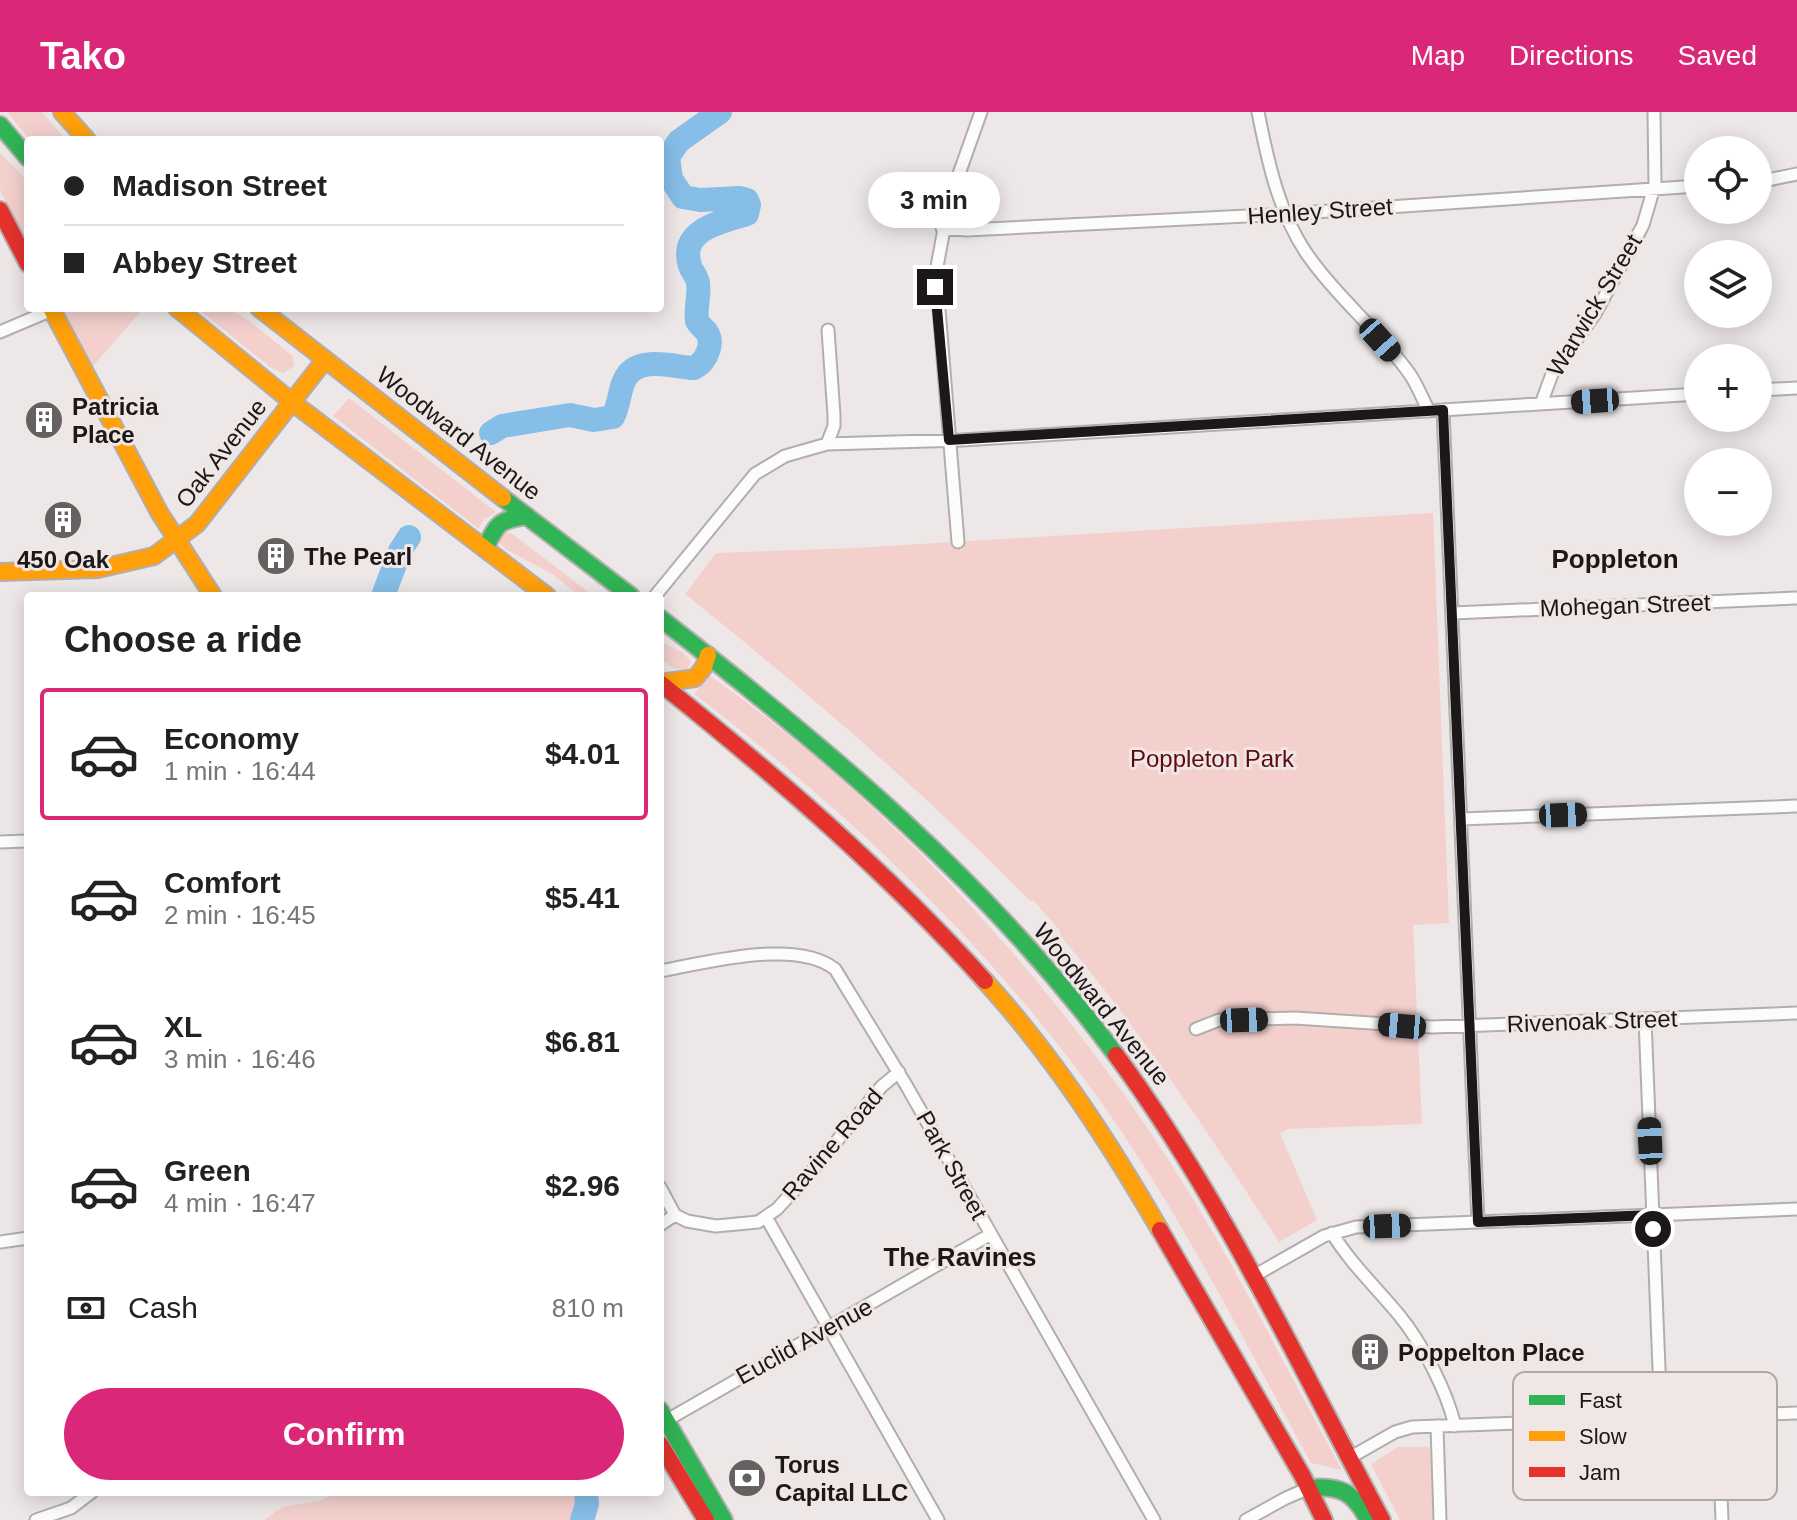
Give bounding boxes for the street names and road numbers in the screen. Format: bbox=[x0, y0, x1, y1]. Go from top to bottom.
street label: Henley Street bbox=[1247, 192, 1394, 230]
street label: Warwick Street bbox=[1541, 229, 1647, 381]
street label: Woodward Avenue bbox=[372, 361, 546, 505]
street label: Oak Avenue bbox=[170, 393, 272, 513]
street label: Mohegan Street bbox=[1539, 589, 1711, 621]
street label: Woodward Avenue bbox=[1028, 918, 1176, 1090]
street label: Rivenoak Street bbox=[1506, 1005, 1678, 1037]
street label: Ravine Road bbox=[776, 1083, 888, 1205]
street label: Park Street bbox=[911, 1106, 993, 1224]
street label: Euclid Avenue bbox=[731, 1292, 877, 1390]

